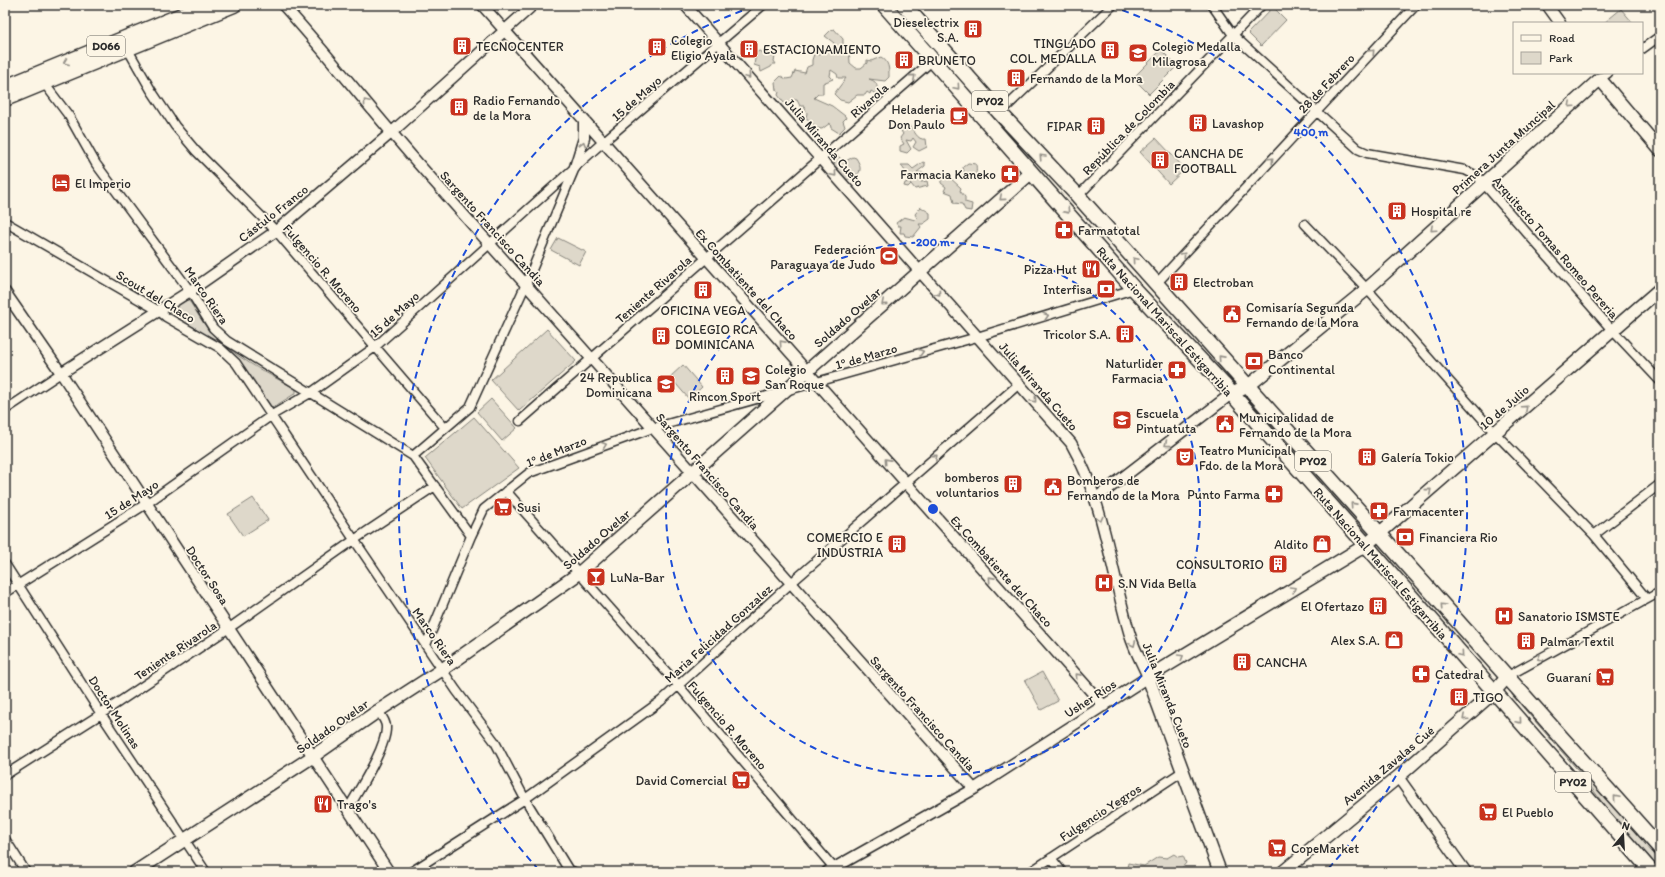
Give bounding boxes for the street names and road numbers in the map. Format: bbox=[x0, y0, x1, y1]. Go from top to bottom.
road number: D066 bbox=[87, 36, 125, 56]
street label: 28 de Febrero bbox=[1295, 50, 1358, 116]
street label: 15 de Mayo bbox=[608, 72, 665, 124]
street label: República de Colombia bbox=[1079, 76, 1178, 178]
street label: Rivarola bbox=[847, 80, 892, 121]
road number: PY02 bbox=[972, 91, 1008, 111]
street label: Julia Miranda Cueto bbox=[782, 95, 867, 190]
street label: Primera Junta Muncipal bbox=[1449, 97, 1558, 198]
street label: Sargento Francisco Candia bbox=[437, 168, 549, 289]
street label: Arquitecto Tomas Romeo Pereria bbox=[1490, 173, 1622, 322]
street label: Cástulo Franco bbox=[235, 181, 311, 245]
street label: Fulgencio R. Moreno bbox=[280, 221, 365, 316]
street label: Ex Combatiente del Chaco bbox=[692, 225, 801, 344]
street label: Ruta Nacional Mariscal Estigarribia bbox=[1093, 243, 1236, 400]
street label: Teniente Rivarola bbox=[612, 252, 695, 326]
street label: Marco Riera bbox=[181, 264, 232, 327]
street label: Scout del Chaco bbox=[114, 267, 198, 326]
street label: Soldado Ovelar bbox=[811, 283, 885, 351]
street label: 15 de Mayo bbox=[367, 288, 422, 340]
street label: Julia Miranda Cueto bbox=[996, 339, 1081, 434]
street label: 1º de Marzo bbox=[833, 340, 899, 373]
street label: 10 de Julio bbox=[1477, 382, 1532, 433]
street label: Sargento Francisco Candia bbox=[653, 410, 763, 533]
street label: 1º de Marzo bbox=[524, 432, 589, 470]
road number: PY02 bbox=[1295, 451, 1331, 471]
street label: 15 de Mayo bbox=[101, 476, 161, 522]
street label: Ruta Nacional Mariscal Estigarribia bbox=[1311, 484, 1451, 643]
street label: Soldado Ovelar bbox=[560, 505, 634, 573]
street label: Ex Combatiente del Chaco bbox=[947, 512, 1056, 631]
street label: Doctor Sosa bbox=[183, 543, 232, 608]
street label: Maria Felicidad Gonzalez bbox=[661, 581, 775, 686]
street label: Marco Riera bbox=[409, 605, 460, 668]
street label: Teniente Rivarola bbox=[131, 617, 220, 683]
street label: Julia Miranda Cueto bbox=[1140, 640, 1196, 751]
street label: Sargento Francisco Candia bbox=[867, 653, 979, 774]
street label: Doctor Molinas bbox=[85, 673, 144, 752]
street label: Usher Ríos bbox=[1062, 676, 1119, 721]
street label: Fulgencio R. Moreno bbox=[685, 678, 770, 773]
street label: Soldado Ovelar bbox=[293, 696, 372, 757]
street label: Avenida Zavalas Cué bbox=[1340, 723, 1437, 808]
road number: PY02 bbox=[1555, 772, 1591, 792]
street label: Fulgencio Yegros bbox=[1057, 780, 1144, 844]

